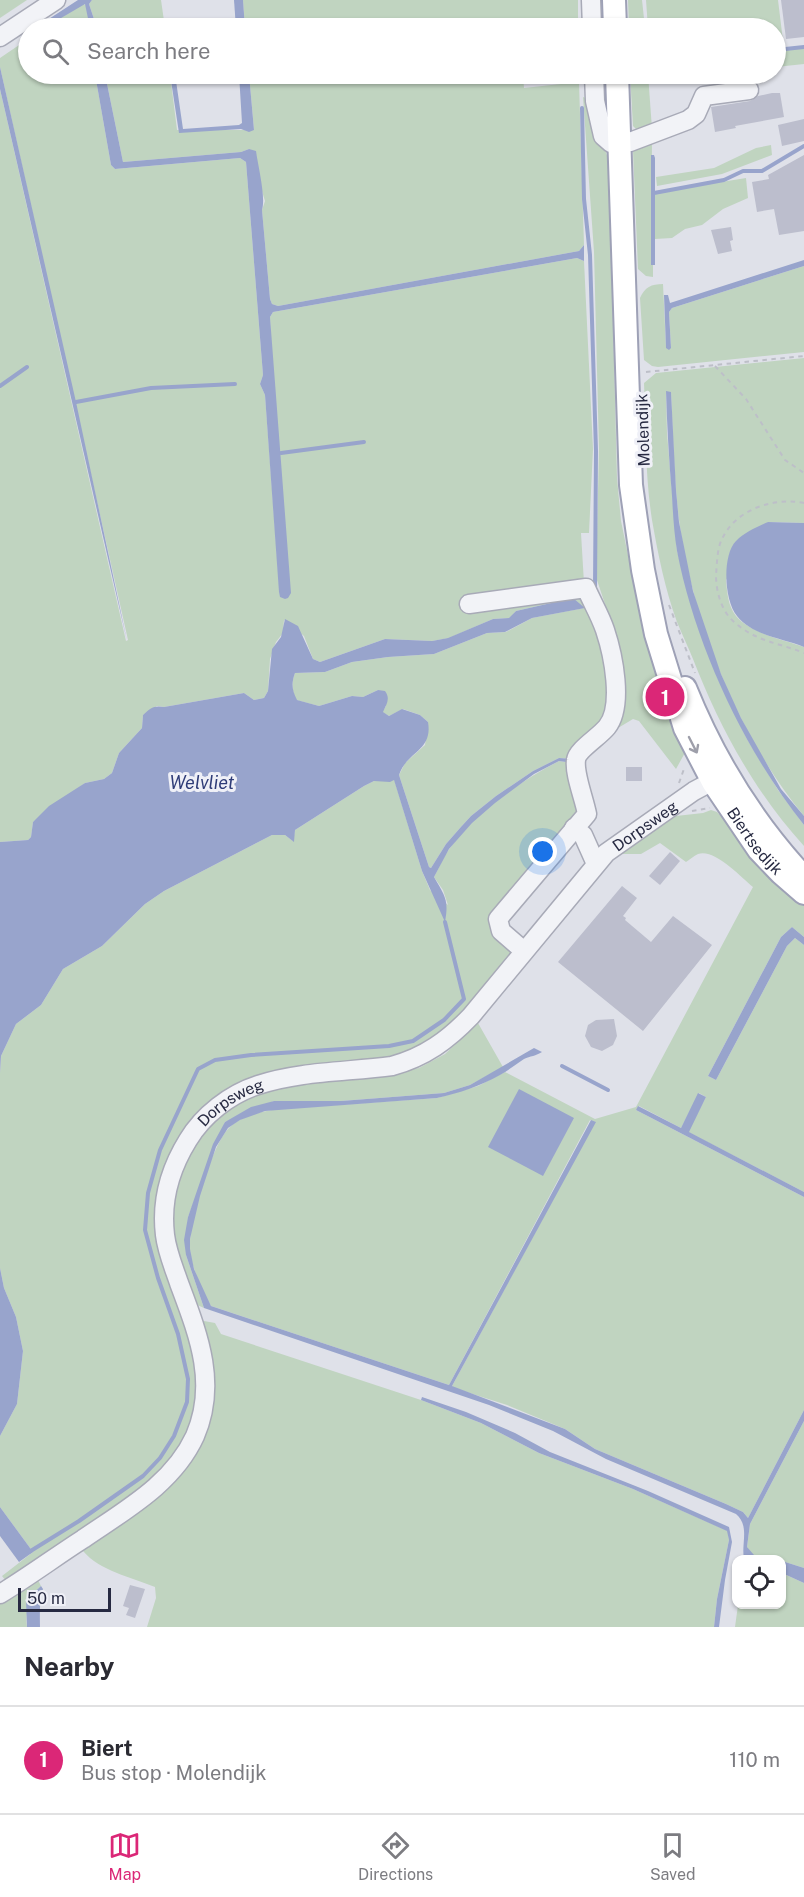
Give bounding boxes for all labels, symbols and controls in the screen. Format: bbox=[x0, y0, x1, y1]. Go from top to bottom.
search box bbox=[18, 18, 786, 84]
icon: search bbox=[39, 35, 72, 68]
text: Search here bbox=[87, 38, 211, 64]
street label: Molendijk bbox=[632, 393, 654, 467]
pin: 1 bbox=[646, 674, 684, 720]
one-way arrow bbox=[687, 735, 699, 753]
water label: Welvliet bbox=[170, 772, 235, 793]
street label: Dorpsweg bbox=[609, 796, 681, 855]
street label: Biertsedijk bbox=[723, 803, 787, 879]
your location bbox=[528, 837, 557, 866]
street label: Dorpsweg bbox=[193, 1074, 266, 1130]
map controls bbox=[732, 1555, 786, 1609]
button: locate bbox=[732, 1555, 786, 1609]
scale bar bbox=[18, 1585, 111, 1612]
text: 50 m bbox=[27, 1589, 65, 1608]
text: Nearby bbox=[24, 1651, 114, 1682]
text: Biert bbox=[81, 1735, 133, 1761]
text: 1 bbox=[39, 1748, 48, 1772]
text: 110 m bbox=[729, 1748, 780, 1772]
text: Bus stop · Molendijk bbox=[81, 1761, 267, 1785]
tab: Map bbox=[108, 1829, 141, 1884]
tab: Directions bbox=[358, 1829, 433, 1884]
tab: Saved bbox=[650, 1829, 696, 1884]

